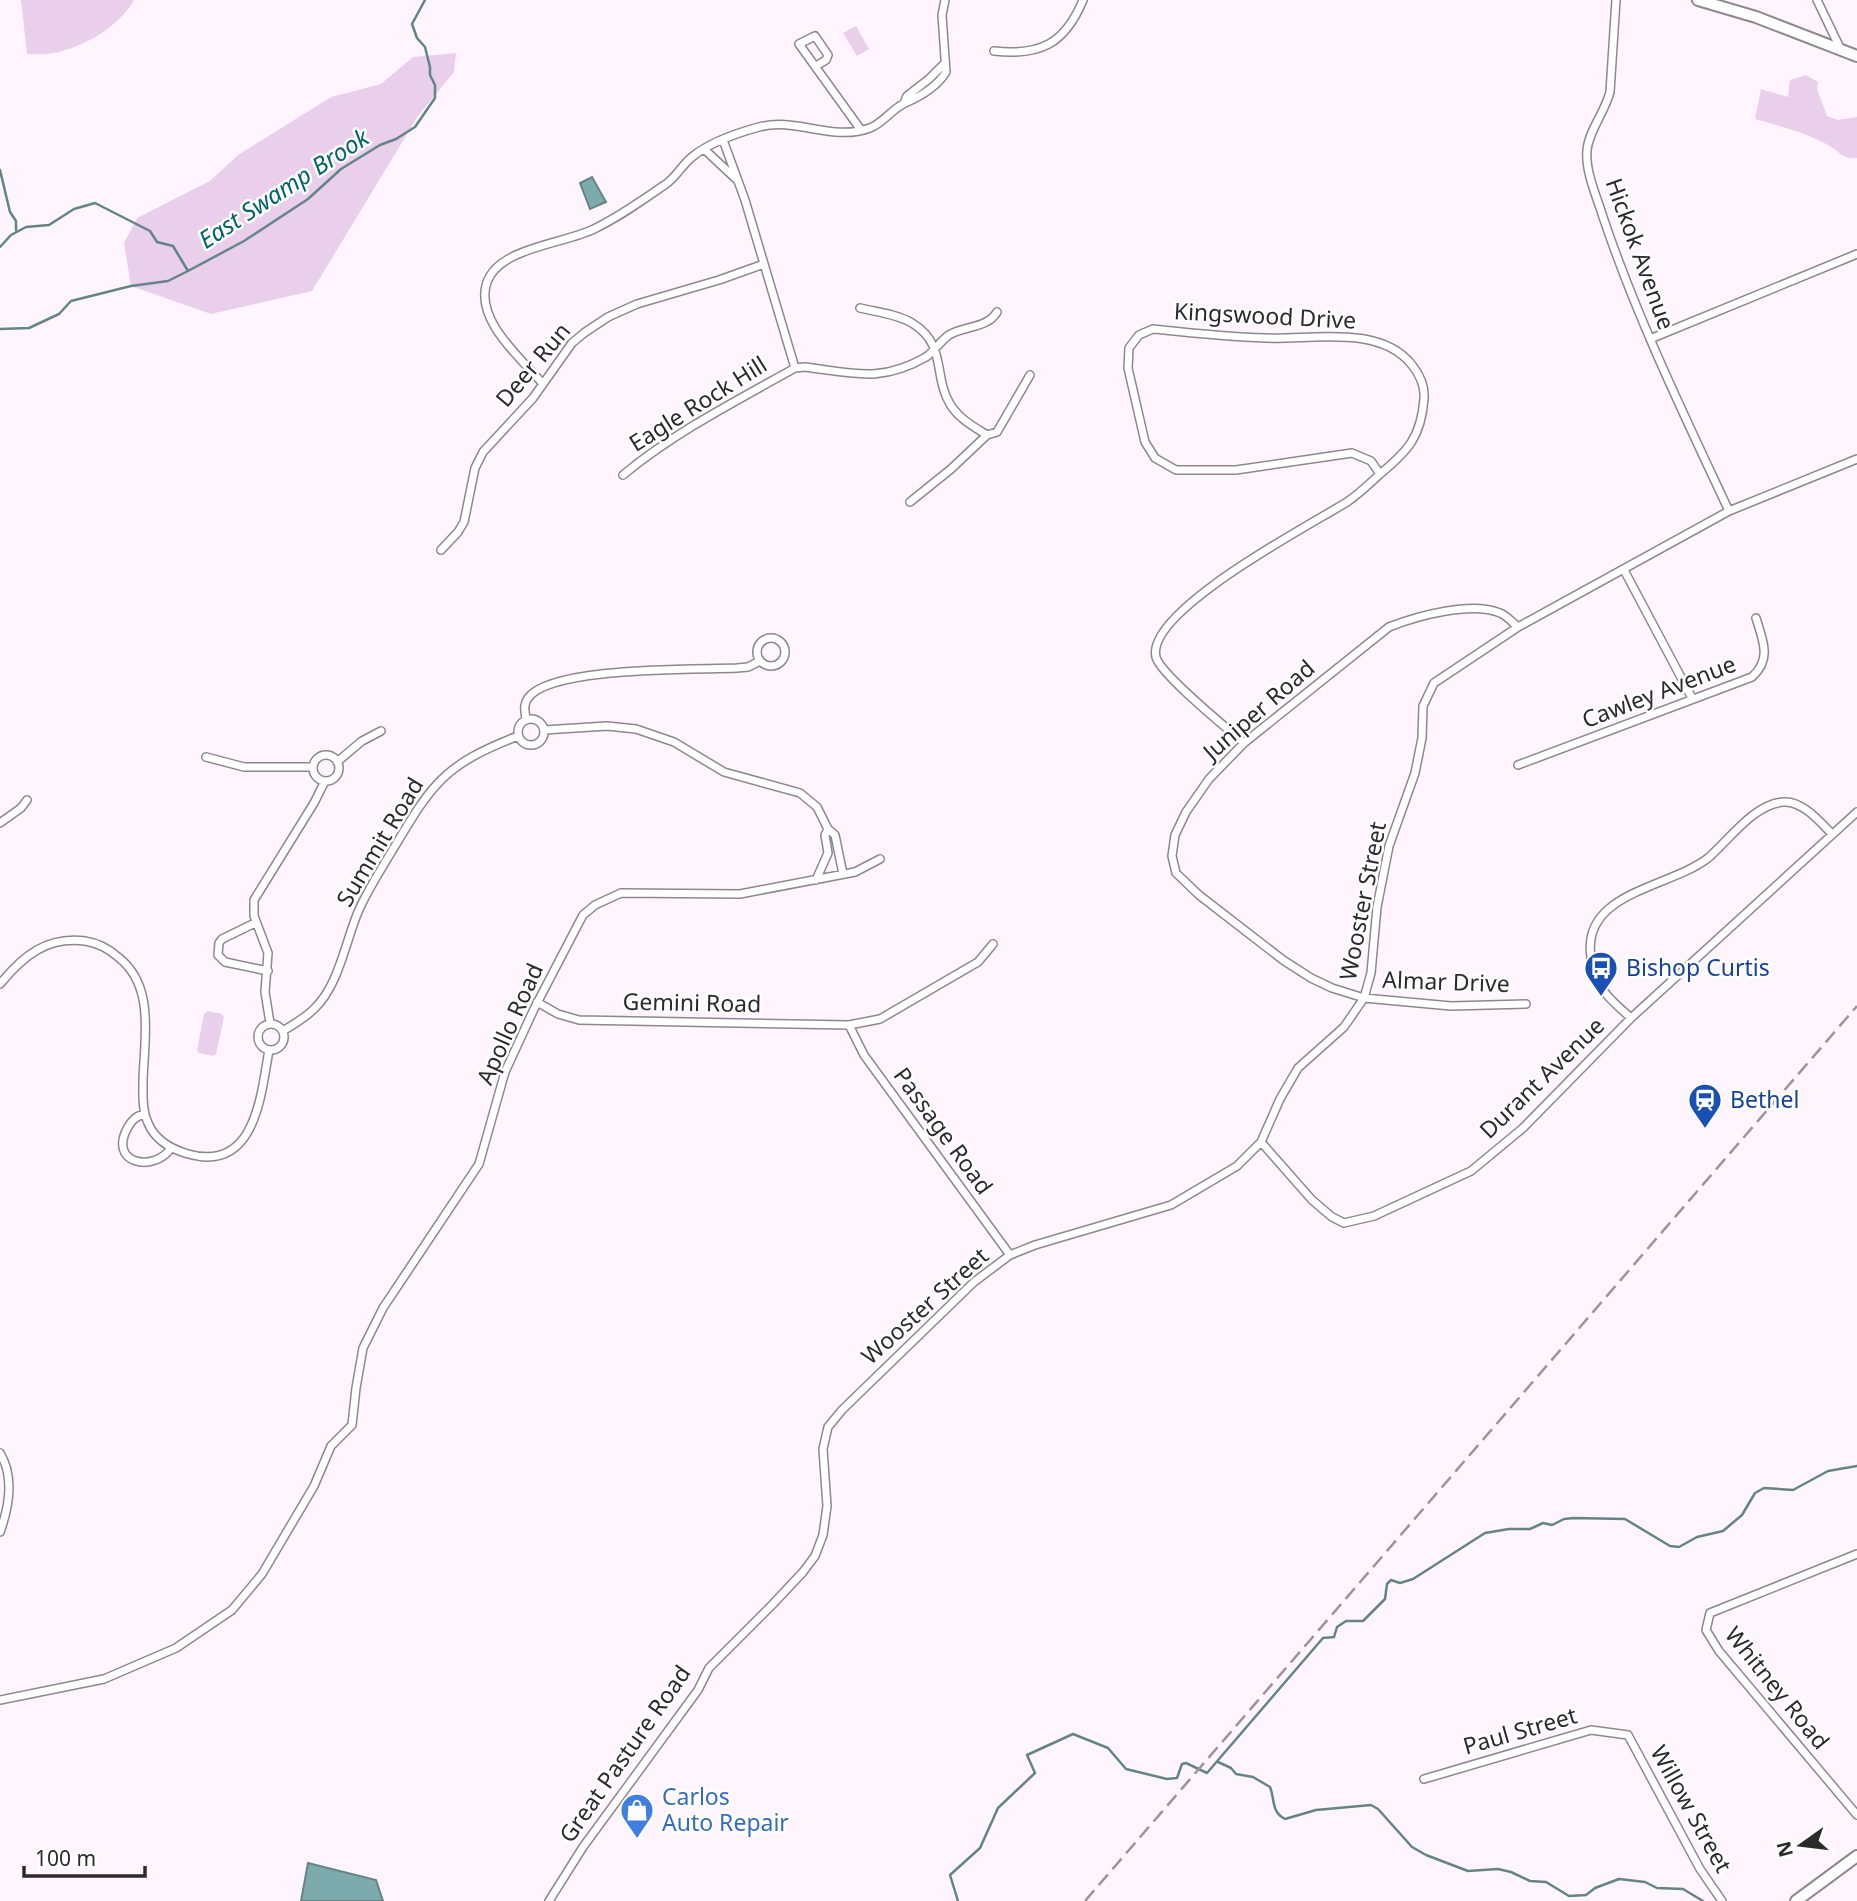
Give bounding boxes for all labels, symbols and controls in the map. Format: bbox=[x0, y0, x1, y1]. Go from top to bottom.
water label: East Swamp Brook bbox=[192, 120, 376, 255]
street label: Hickok Avenue bbox=[1599, 173, 1683, 334]
street label: Kingswood Drive bbox=[1173, 294, 1357, 336]
street label: Deer Run bbox=[488, 315, 577, 413]
street label: Eagle Rock Hill bbox=[622, 348, 773, 458]
street label: Cawley Avenue bbox=[1577, 647, 1740, 735]
street label: Juniper Road bbox=[1194, 652, 1321, 768]
street label: Summit Road bbox=[328, 771, 430, 912]
street label: Wooster Street bbox=[1331, 819, 1393, 983]
bus stop icon: Bishop Curtis bbox=[1582, 949, 1620, 998]
place label: Bishop Curtis bbox=[1626, 951, 1770, 983]
street label: Apollo Road bbox=[468, 958, 550, 1089]
street label: Almar Drive bbox=[1382, 963, 1510, 999]
street label: Gemini Road bbox=[622, 985, 762, 1019]
street label: Durant Avenue bbox=[1472, 1009, 1611, 1145]
street label: Passage Road bbox=[887, 1060, 1001, 1201]
station icon: Bethel bbox=[1686, 1081, 1724, 1130]
place label: Bethel bbox=[1730, 1083, 1799, 1115]
street label: Wooster Street bbox=[854, 1240, 995, 1371]
street label: Whitney Road bbox=[1718, 1619, 1837, 1756]
street label: Great Pasture Road bbox=[551, 1658, 697, 1848]
street label: Paul Street bbox=[1459, 1699, 1580, 1762]
street label: Willow Street bbox=[1644, 1739, 1740, 1878]
place label: Carlos Auto Repair bbox=[662, 1780, 789, 1838]
shop icon: Carlos Auto Repair bbox=[618, 1791, 656, 1840]
north arrow bbox=[1766, 1810, 1836, 1880]
scale bar bbox=[24, 1834, 145, 1878]
text: N bbox=[1770, 1838, 1799, 1860]
text: 100 m bbox=[35, 1844, 96, 1872]

